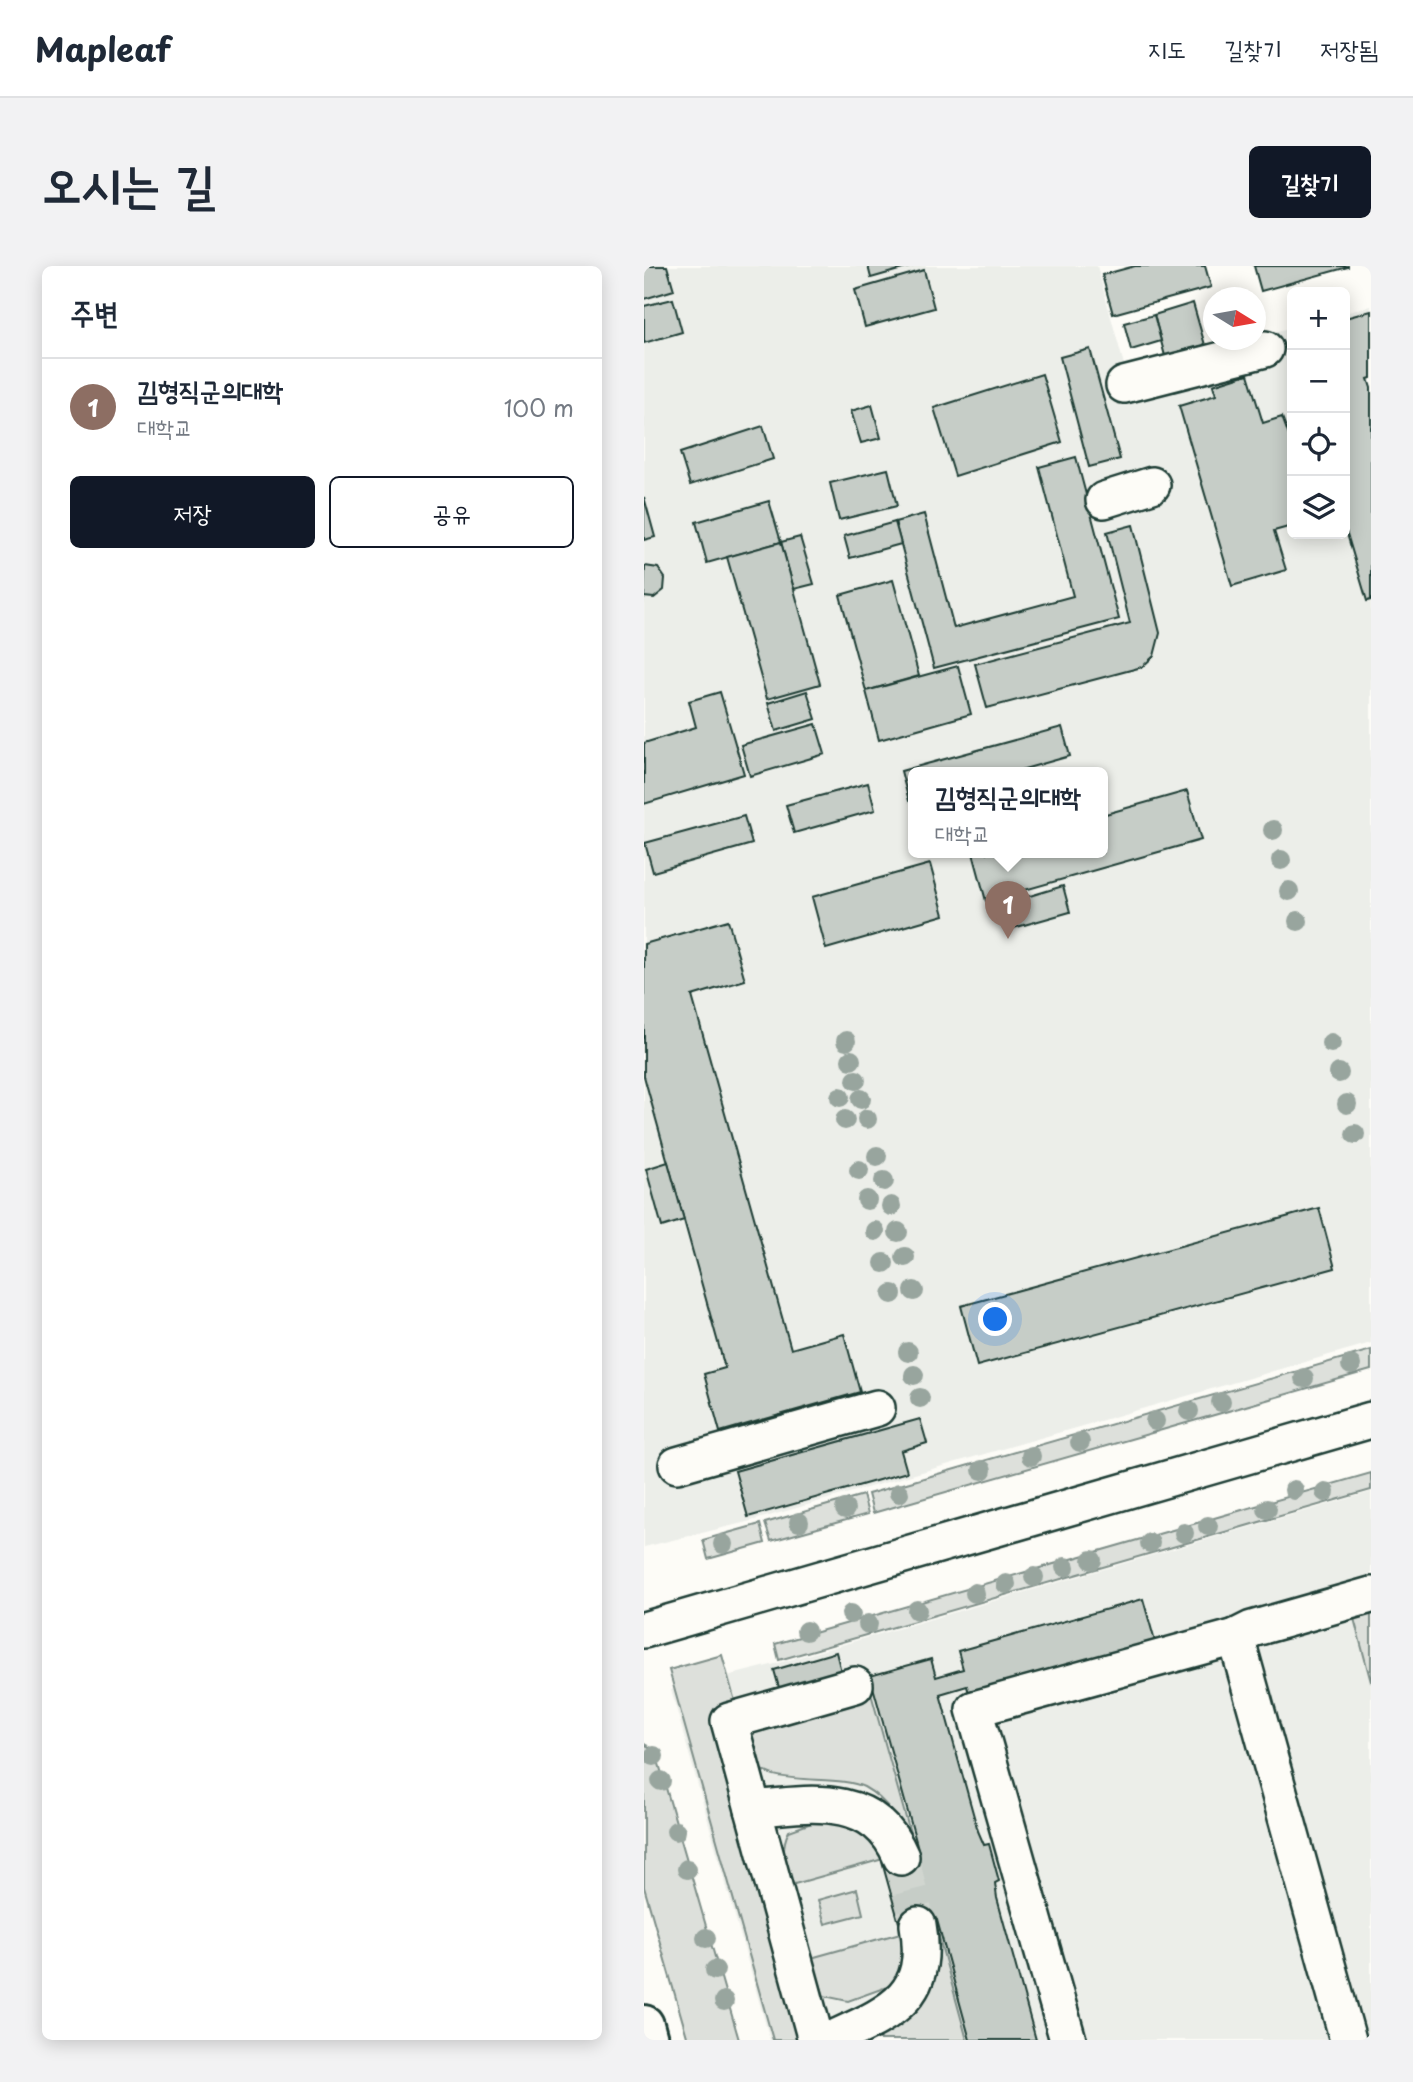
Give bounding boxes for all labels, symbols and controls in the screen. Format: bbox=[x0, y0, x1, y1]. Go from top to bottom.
text: Mapleaf bbox=[35, 23, 171, 73]
text: 지도 bbox=[1148, 30, 1186, 66]
text: 길찾기 bbox=[1224, 30, 1282, 66]
text: 저장됨 bbox=[1320, 30, 1378, 66]
text: 오시는 길 bbox=[42, 145, 215, 219]
button: 길찾기 bbox=[1249, 146, 1371, 218]
north arrow bbox=[1203, 287, 1266, 350]
map controls bbox=[1287, 287, 1350, 539]
button: + bbox=[1287, 287, 1350, 350]
text: 주변 bbox=[70, 289, 118, 334]
button: − bbox=[1287, 350, 1350, 413]
text: 김형직군의대학 bbox=[137, 370, 283, 409]
text: 1 bbox=[88, 390, 99, 425]
text: 100 m bbox=[504, 390, 574, 425]
text: 대학교 bbox=[137, 409, 193, 444]
button: locate bbox=[1287, 413, 1350, 476]
button: 저장 bbox=[70, 476, 315, 548]
button: 공유 bbox=[329, 476, 574, 548]
button: layers bbox=[1287, 476, 1350, 539]
popup bbox=[908, 767, 1108, 858]
text: 김형직군의대학 bbox=[935, 776, 1081, 815]
text: 대학교 bbox=[935, 815, 990, 850]
pin: 1 bbox=[985, 881, 1031, 939]
your location bbox=[978, 1302, 1012, 1336]

